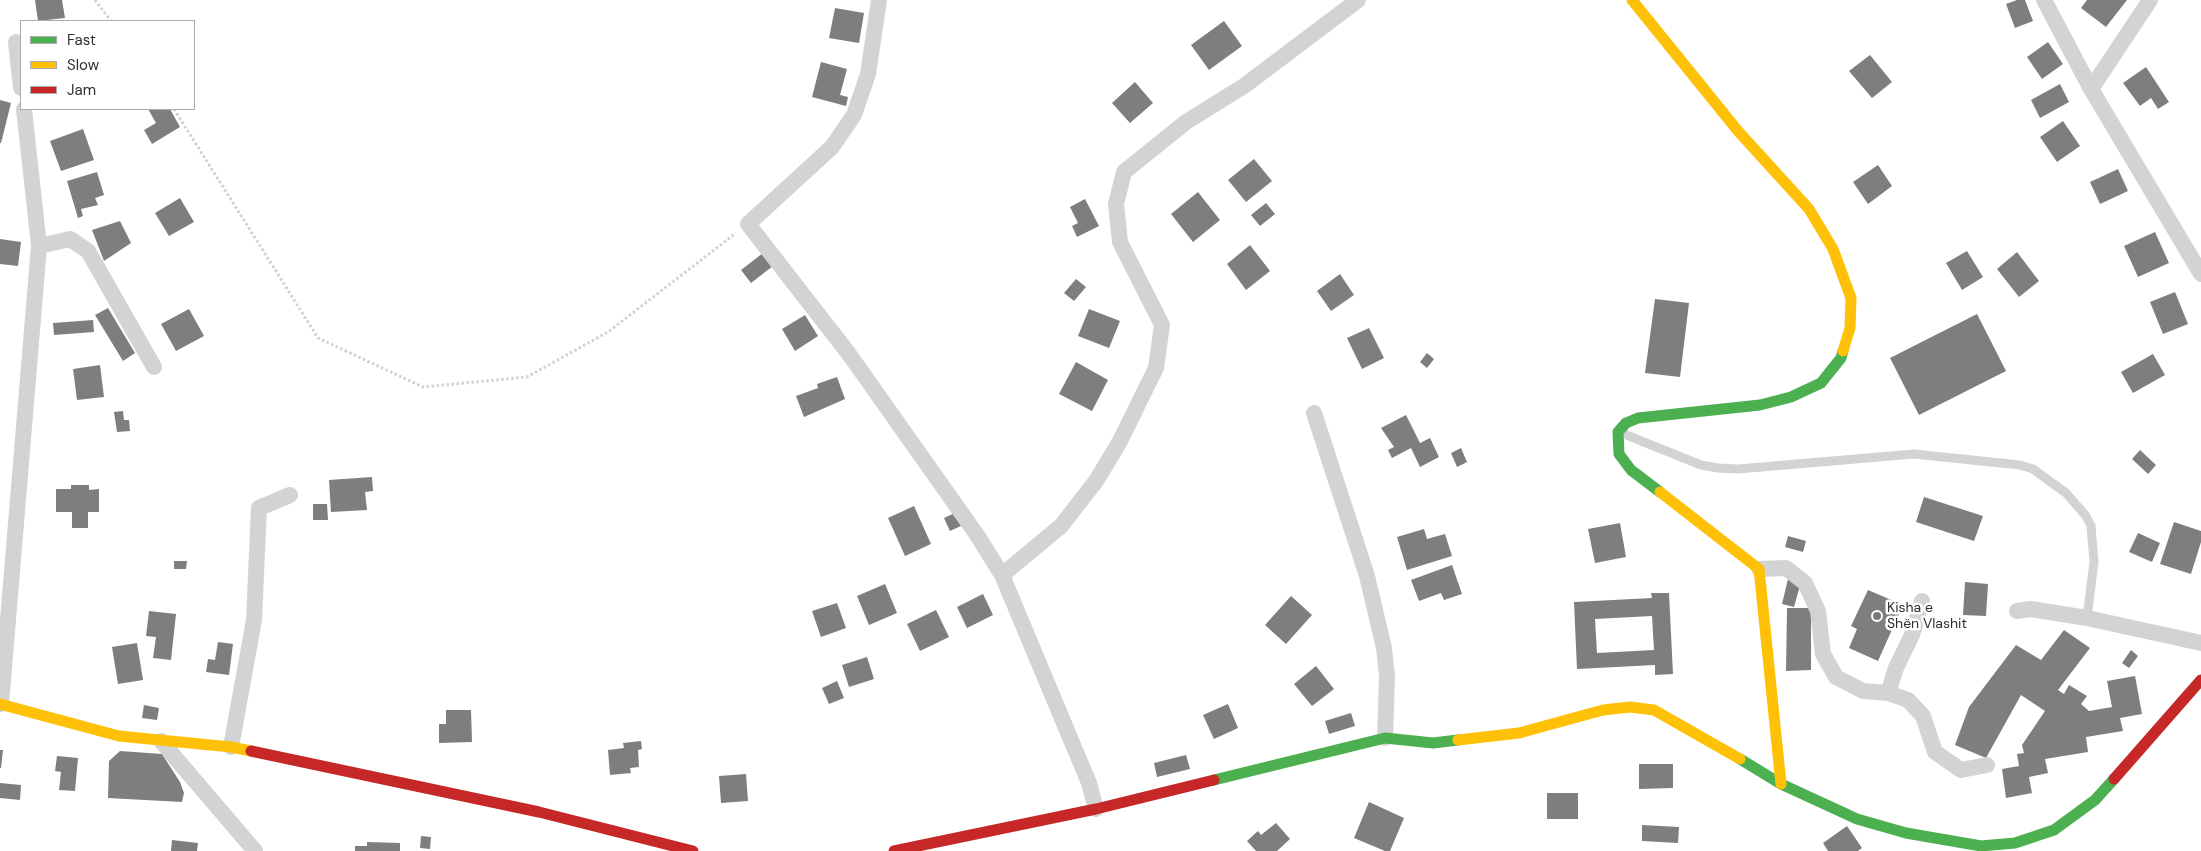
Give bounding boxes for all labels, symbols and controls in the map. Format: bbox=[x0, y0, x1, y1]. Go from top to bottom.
legend bbox=[20, 20, 195, 110]
text: Fast bbox=[67, 30, 96, 50]
text: Slow bbox=[67, 55, 99, 75]
text: Jam bbox=[67, 80, 96, 100]
place label: Kisha e Shën Vlashit bbox=[1887, 600, 1967, 632]
marker: Kisha e Shën Vlashit bbox=[1871, 610, 1883, 622]

